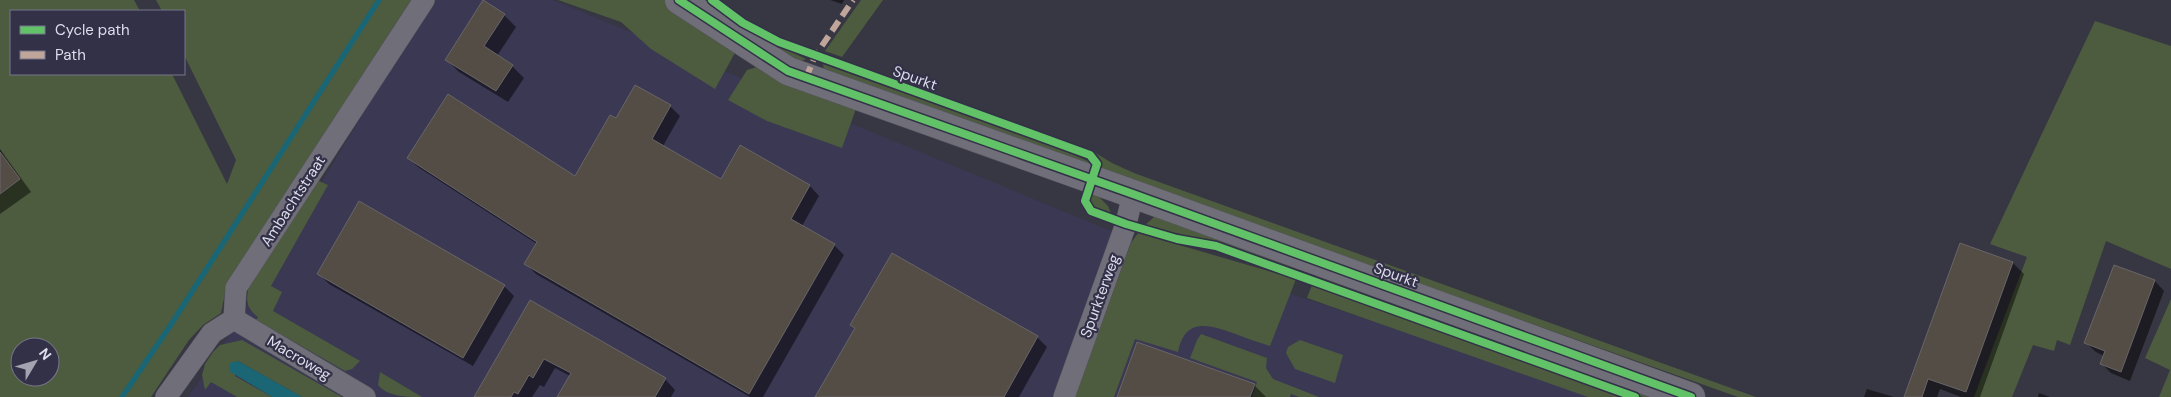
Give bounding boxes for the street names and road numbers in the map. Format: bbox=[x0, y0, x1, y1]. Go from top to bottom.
street label: Spurkt bbox=[890, 61, 940, 95]
street label: Ambachtstraat bbox=[256, 152, 330, 250]
street label: Spurkterweg bbox=[1076, 251, 1124, 341]
street label: Spurkt bbox=[1371, 258, 1421, 292]
street label: Macroweg bbox=[263, 331, 335, 385]

